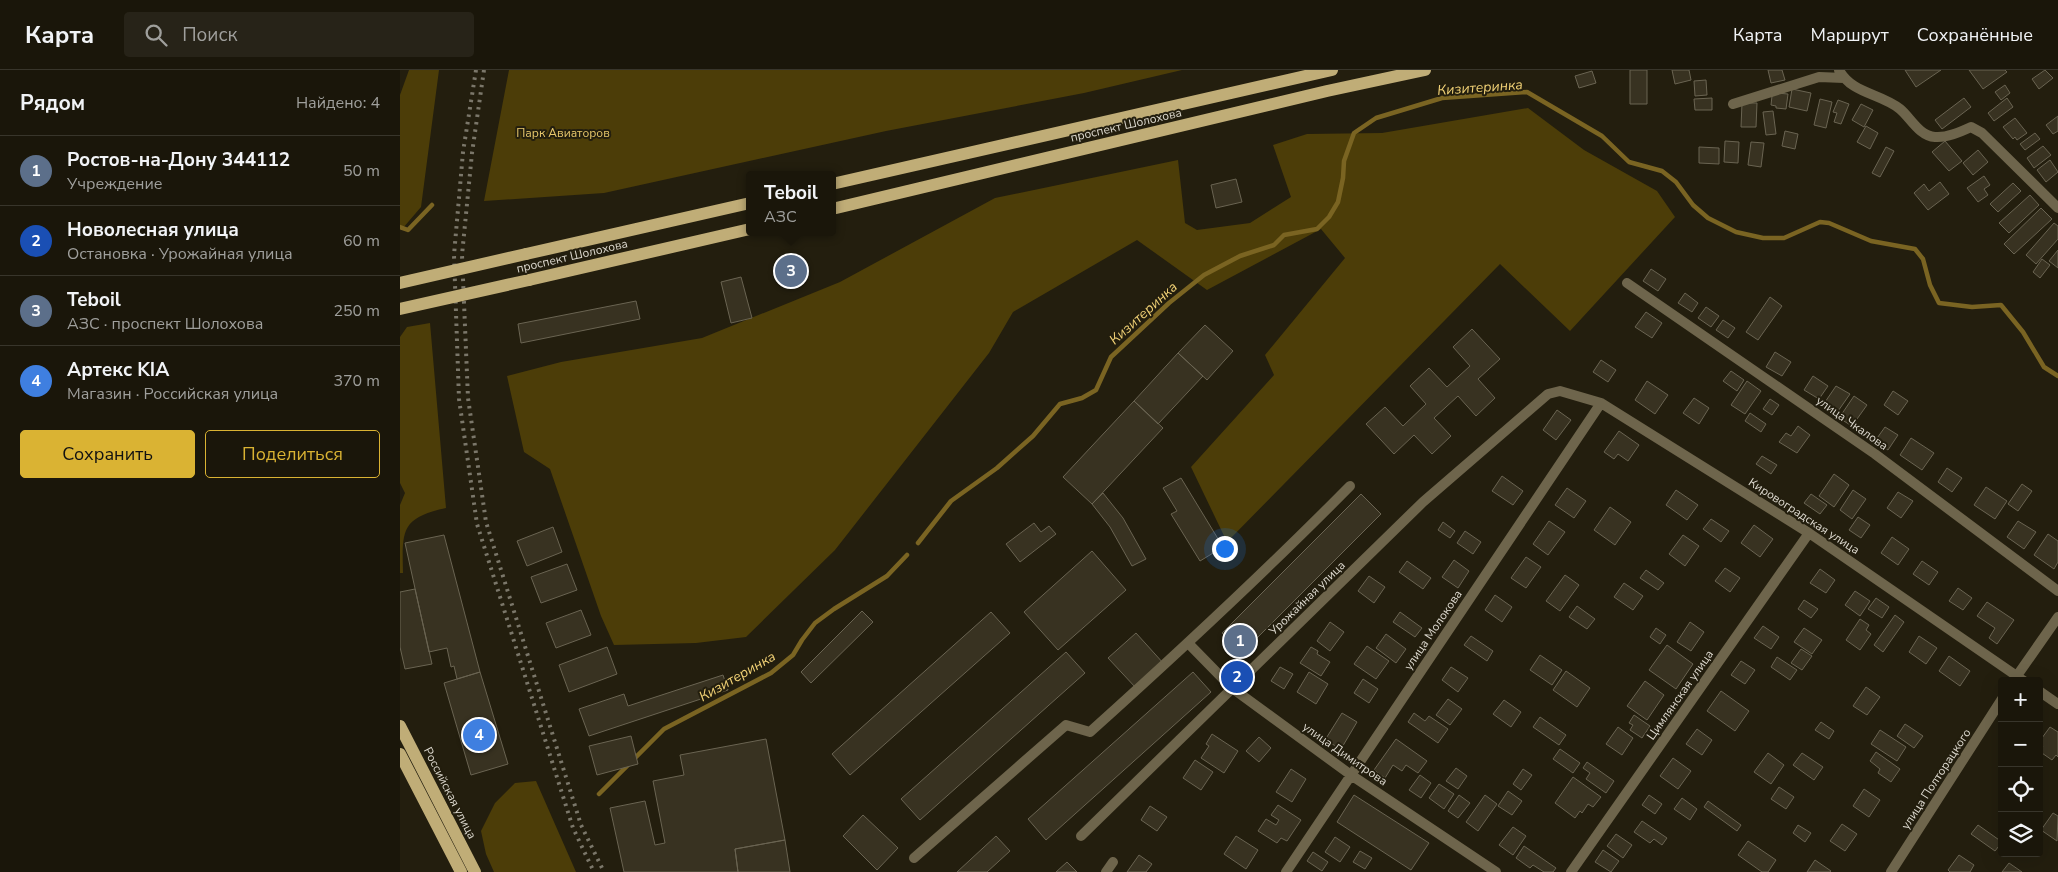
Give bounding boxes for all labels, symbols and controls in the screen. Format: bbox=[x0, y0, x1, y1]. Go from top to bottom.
search box bbox=[124, 12, 474, 57]
text: Карта bbox=[25, 19, 94, 51]
icon: search bbox=[142, 21, 170, 49]
text: Поиск bbox=[182, 22, 237, 48]
text: Карта bbox=[1733, 23, 1783, 47]
text: Маршрут bbox=[1811, 23, 1889, 47]
text: Сохранённые bbox=[1917, 23, 2033, 47]
water label: Кизитеринка bbox=[1437, 75, 1523, 100]
text: Рядом bbox=[20, 89, 85, 117]
text: Найдено: 4 bbox=[296, 92, 380, 114]
street label: проспект Шолохова bbox=[1069, 104, 1183, 146]
park label: Парк Авиаторов bbox=[516, 125, 610, 141]
text: Ростов-на-Дону 344112 bbox=[67, 147, 290, 173]
text: 1 bbox=[31, 160, 41, 182]
text: 50 m bbox=[343, 160, 380, 182]
popup bbox=[746, 171, 836, 236]
text: Учреждение bbox=[67, 173, 162, 195]
text: Teboil bbox=[764, 180, 818, 206]
text: АЗС bbox=[764, 206, 797, 228]
text: Новолесная улица bbox=[67, 217, 239, 243]
text: 2 bbox=[31, 230, 41, 252]
text: 60 m bbox=[343, 230, 380, 252]
street label: проспект Шолохова bbox=[515, 235, 629, 277]
text: Остановка · Урожайная улица bbox=[67, 243, 293, 265]
pin: 3 bbox=[775, 252, 807, 290]
water label: Кизитеринка bbox=[1105, 278, 1182, 349]
text: Teboil bbox=[67, 287, 121, 313]
text: 3 bbox=[31, 300, 41, 322]
text: 250 m bbox=[333, 300, 380, 322]
text: АЗС · проспект Шолохова bbox=[67, 313, 263, 335]
text: Артекс KIA bbox=[67, 357, 169, 383]
text: 4 bbox=[31, 370, 41, 392]
text: 370 m bbox=[333, 370, 380, 392]
text: Магазин · Российская улица bbox=[67, 383, 278, 405]
street label: улица Чкалова bbox=[1813, 392, 1891, 454]
button: Сохранить bbox=[20, 430, 195, 478]
button: Поделиться bbox=[205, 430, 380, 478]
street label: Кировоградская улица bbox=[1745, 474, 1863, 558]
your location bbox=[1212, 536, 1238, 562]
street label: Урожайная улица bbox=[1265, 557, 1349, 639]
street label: улица Молокова bbox=[1400, 587, 1466, 673]
pin: 1 bbox=[1224, 622, 1256, 660]
water label: Кизитеринка bbox=[695, 647, 779, 706]
street label: Цимлянская улица bbox=[1643, 647, 1717, 743]
pin: 2 bbox=[1221, 658, 1253, 696]
map controls bbox=[1998, 677, 2043, 857]
button: + bbox=[1998, 677, 2043, 722]
pin: 4 bbox=[463, 716, 495, 754]
street label: улица Димитрова bbox=[1299, 719, 1391, 789]
button: − bbox=[1998, 722, 2043, 767]
street label: улица Полторацкого bbox=[1897, 725, 1975, 832]
street label: Российская улица bbox=[420, 744, 480, 842]
button: locate bbox=[1998, 767, 2043, 812]
button: layers bbox=[1998, 812, 2043, 857]

